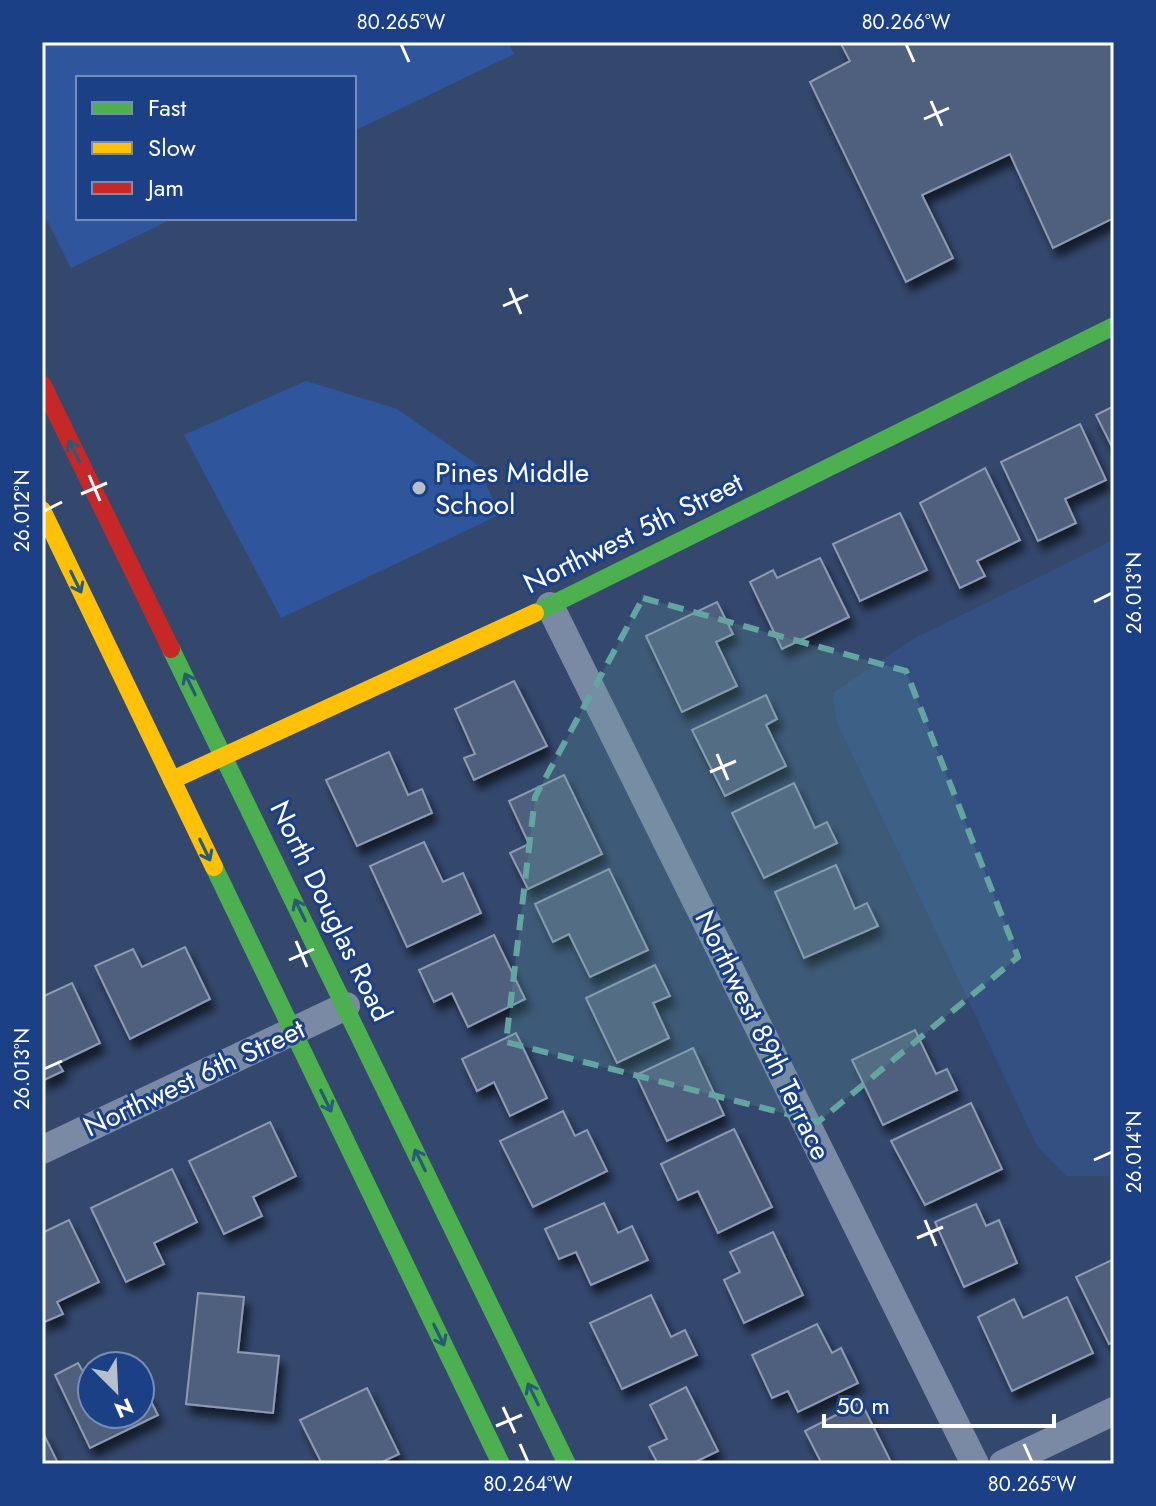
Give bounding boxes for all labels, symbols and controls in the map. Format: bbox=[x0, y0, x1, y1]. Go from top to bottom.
text: 80.265°W bbox=[357, 8, 445, 37]
text: 80.266°W bbox=[862, 8, 951, 37]
legend bbox=[76, 76, 356, 220]
text: Fast bbox=[148, 90, 186, 125]
text: Slow bbox=[148, 130, 196, 165]
text: Jam bbox=[145, 170, 184, 205]
one-way arrow bbox=[66, 440, 81, 464]
place label: Pines Middle School bbox=[435, 452, 589, 525]
street label: Northwest 5th Street bbox=[516, 462, 750, 604]
text: 26.012°N bbox=[8, 470, 37, 552]
marker: Pines Middle School bbox=[410, 479, 428, 497]
text: 26.013°N bbox=[1120, 552, 1149, 634]
one-way arrow bbox=[70, 570, 85, 593]
one-way arrow bbox=[181, 673, 197, 697]
street label: North Douglas Road bbox=[260, 794, 402, 1028]
one-way arrow bbox=[198, 838, 214, 862]
one-way arrow bbox=[292, 899, 307, 923]
street label: Northwest 89th Terrace bbox=[685, 903, 841, 1167]
street label: Northwest 6th Street bbox=[77, 1009, 312, 1147]
text: 26.013°N bbox=[8, 1028, 37, 1110]
one-way arrow bbox=[319, 1089, 334, 1113]
text: 26.014°N bbox=[1120, 1111, 1149, 1193]
one-way arrow bbox=[412, 1148, 428, 1172]
one-way arrow bbox=[432, 1323, 447, 1347]
north arrow bbox=[76, 1350, 156, 1430]
scale bar bbox=[824, 1378, 1054, 1428]
one-way arrow bbox=[525, 1382, 540, 1406]
text: 50 m bbox=[836, 1388, 890, 1423]
text: N bbox=[110, 1390, 139, 1426]
text: 80.264°W bbox=[484, 1470, 573, 1499]
text: 80.265°W bbox=[988, 1470, 1076, 1499]

